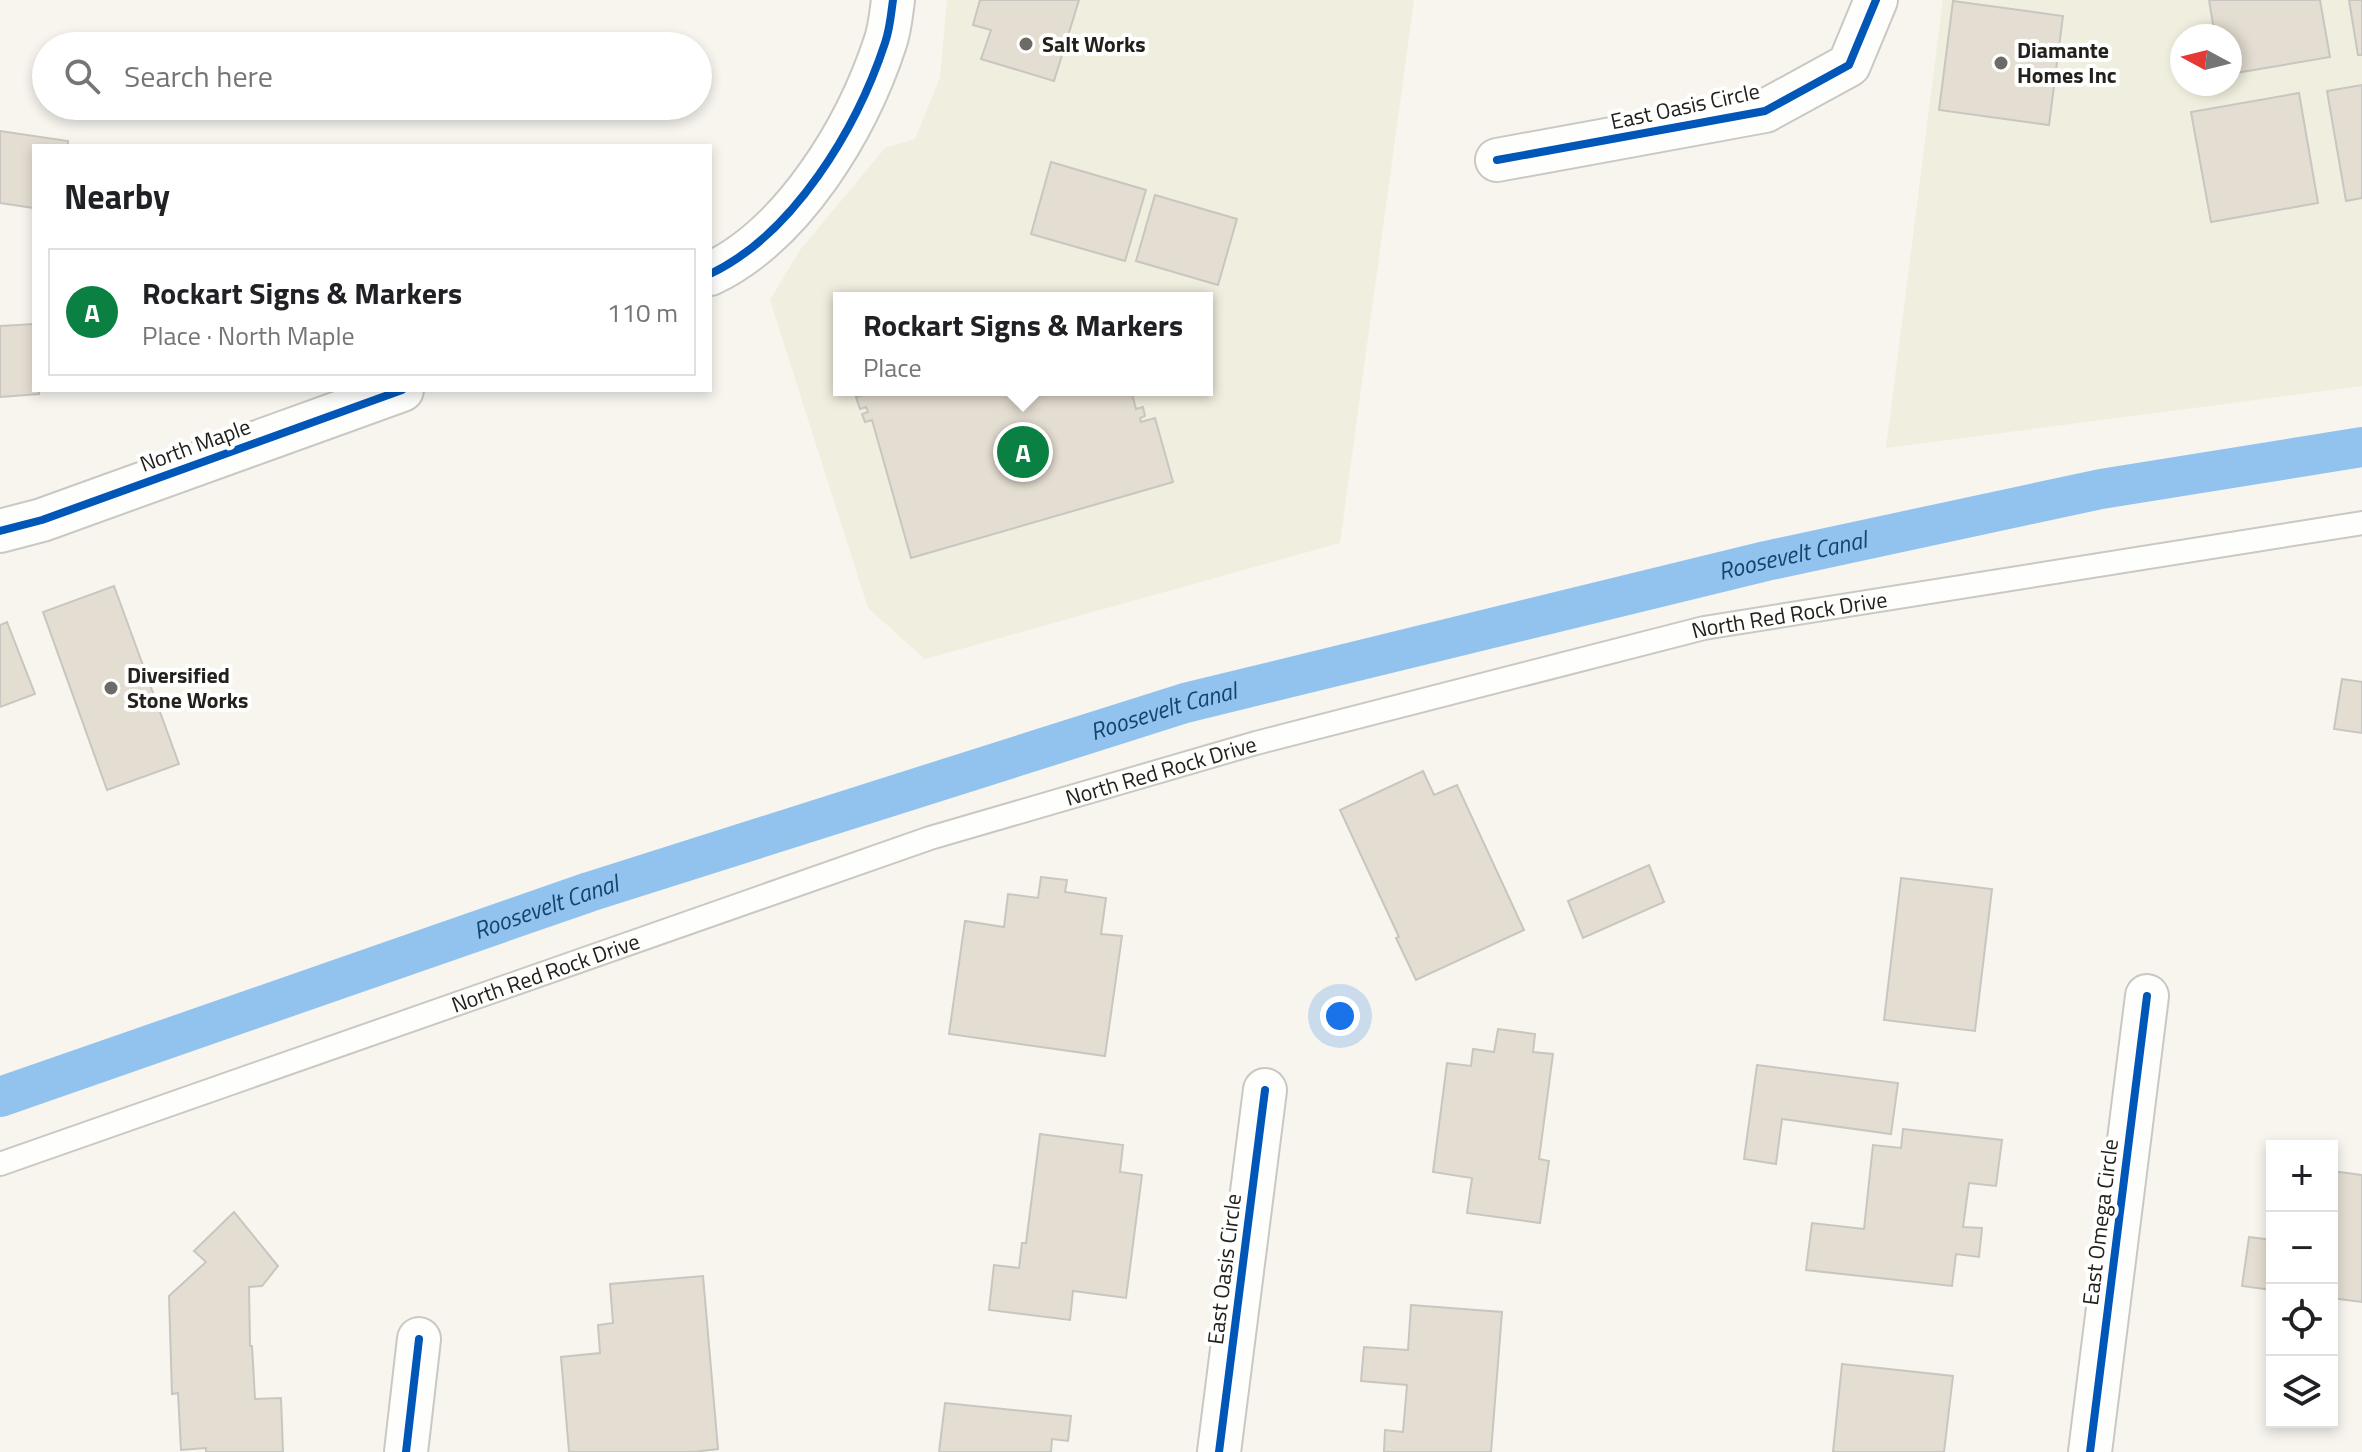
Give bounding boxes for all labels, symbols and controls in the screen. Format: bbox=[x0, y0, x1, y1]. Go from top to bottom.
north arrow bbox=[2170, 24, 2242, 96]
place label: Salt Works bbox=[1042, 27, 1146, 61]
search box bbox=[32, 32, 712, 120]
place label: Diamante Homes Inc bbox=[2017, 33, 2117, 92]
marker: Salt Works bbox=[1017, 35, 1035, 53]
text: Search here bbox=[124, 53, 273, 99]
icon: search bbox=[60, 54, 104, 98]
marker: Diamante Homes Inc bbox=[1992, 54, 2010, 72]
street label: East Oasis Circle bbox=[1607, 74, 1763, 138]
text: Nearby bbox=[64, 170, 170, 222]
text: Rockart Signs & Markers bbox=[142, 270, 462, 316]
popup bbox=[833, 292, 1213, 396]
text: A bbox=[84, 293, 100, 332]
text: 110 m bbox=[607, 293, 678, 332]
text: Rockart Signs & Markers bbox=[863, 302, 1183, 348]
text: Place · North Maple bbox=[142, 316, 355, 355]
text: Place bbox=[863, 348, 922, 387]
street label: North Maple bbox=[135, 409, 255, 481]
pin: A bbox=[997, 422, 1049, 482]
water label: Roosevelt Canal bbox=[1714, 520, 1873, 589]
street label: North Red Rock Drive bbox=[1688, 582, 1890, 648]
place label: Diversified Stone Works bbox=[127, 658, 248, 717]
water label: Roosevelt Canal bbox=[1085, 671, 1243, 749]
marker: Diversified Stone Works bbox=[102, 679, 120, 697]
street label: North Red Rock Drive bbox=[1061, 727, 1260, 815]
water label: Roosevelt Canal bbox=[468, 864, 625, 948]
street label: North Red Rock Drive bbox=[447, 924, 644, 1022]
your location bbox=[1320, 996, 1360, 1036]
street label: East Omega Circle bbox=[2073, 1137, 2127, 1307]
map controls bbox=[2266, 1140, 2338, 1428]
button: + bbox=[2266, 1140, 2338, 1212]
street label: East Oasis Circle bbox=[1198, 1192, 1250, 1346]
button: − bbox=[2266, 1212, 2338, 1284]
button: locate bbox=[2266, 1284, 2338, 1356]
button: layers bbox=[2266, 1356, 2338, 1428]

